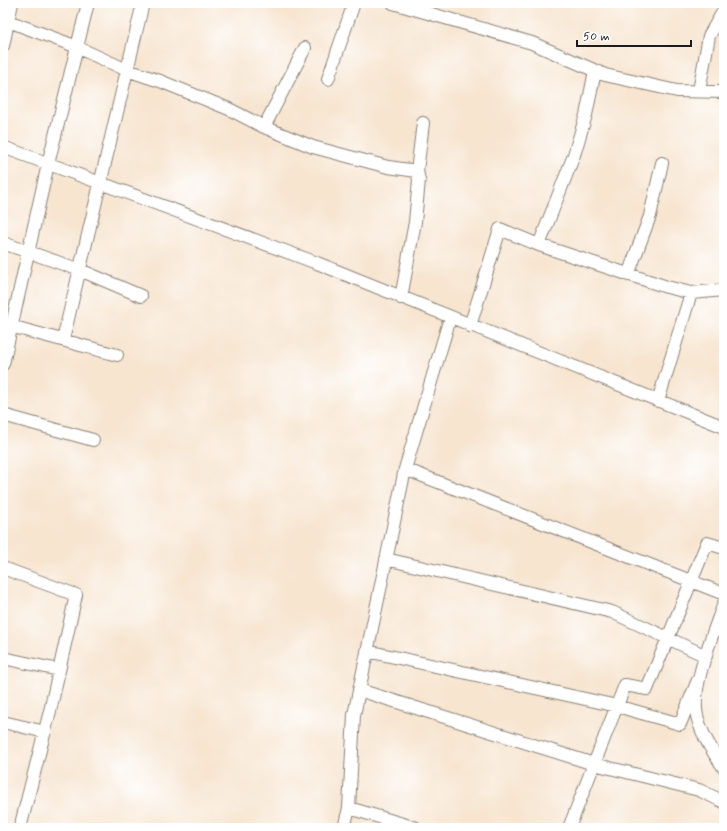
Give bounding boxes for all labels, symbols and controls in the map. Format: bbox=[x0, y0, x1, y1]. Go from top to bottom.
scale bar bbox=[577, 22, 691, 48]
text: 50 m bbox=[583, 29, 610, 45]

